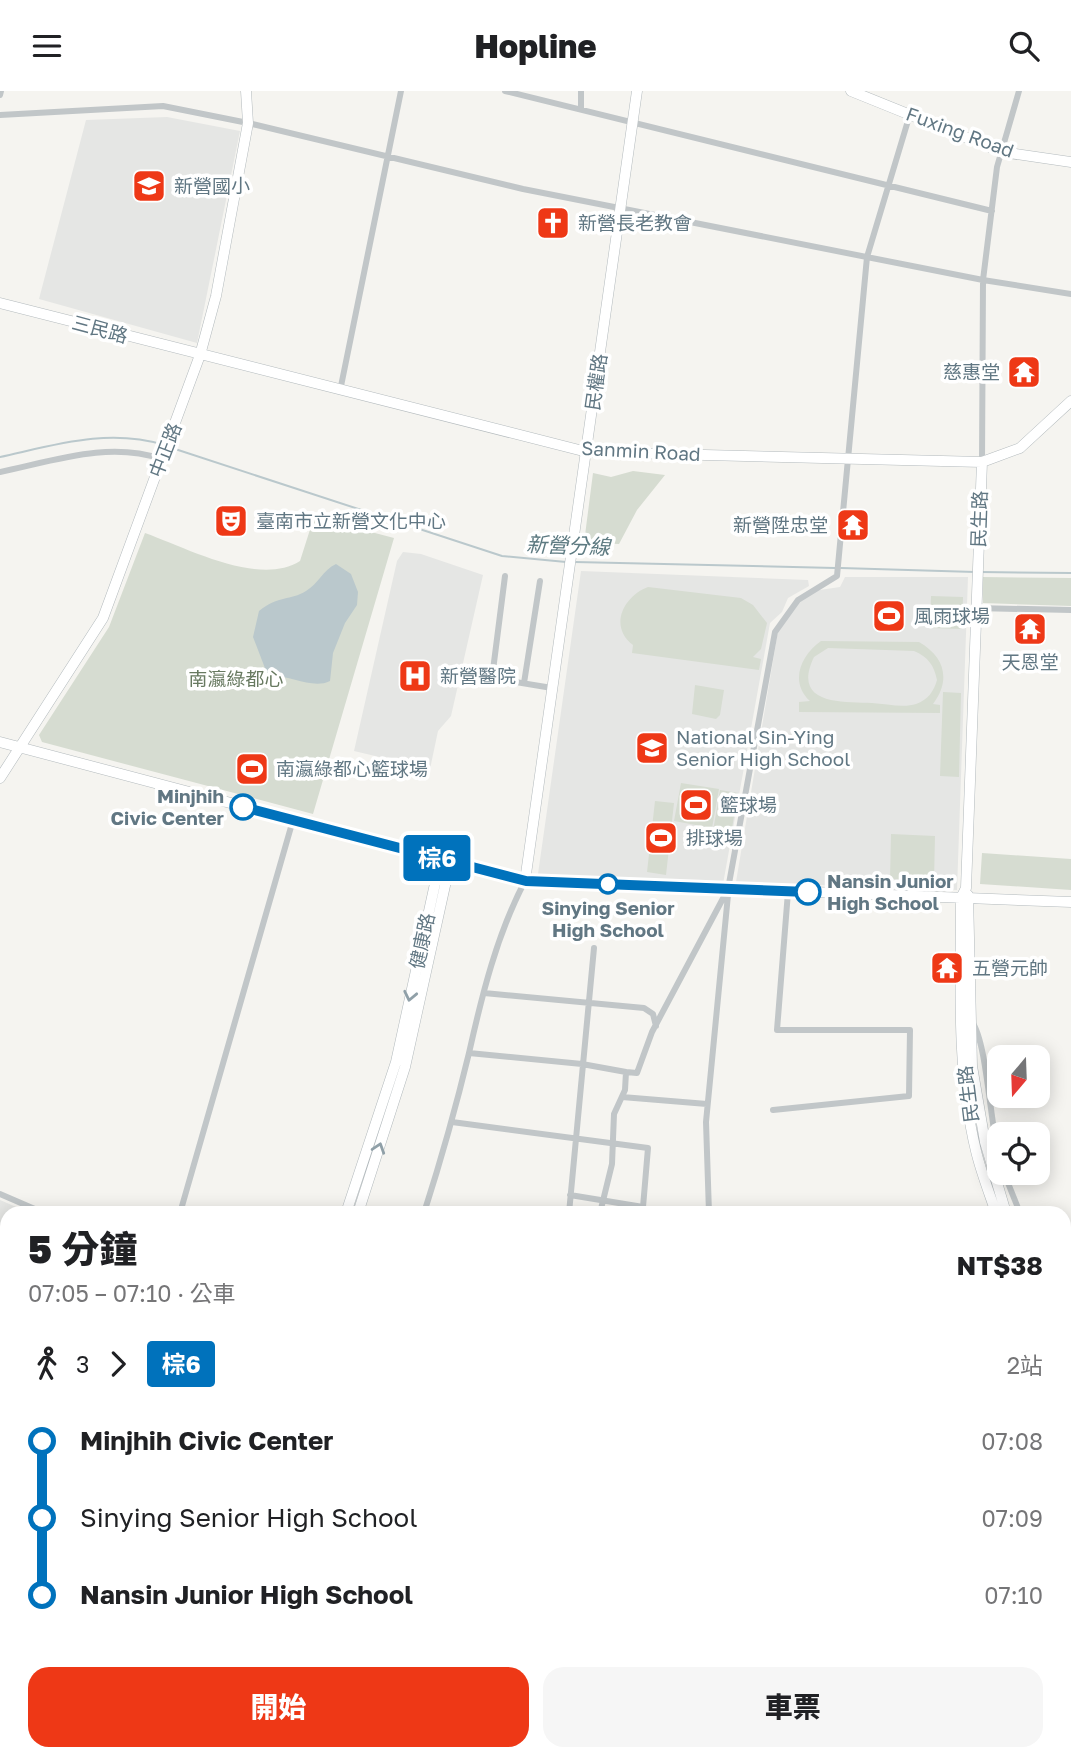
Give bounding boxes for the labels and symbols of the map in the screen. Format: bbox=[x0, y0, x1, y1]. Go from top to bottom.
street label: Fuxing Road bbox=[903, 101, 1017, 162]
school or university icon: 新營國小 bbox=[130, 167, 168, 205]
place label: 新營國小 bbox=[174, 174, 250, 197]
church icon: 新營長老教會 bbox=[534, 204, 572, 242]
place label: 新營長老教會 bbox=[578, 211, 692, 234]
street label: 三民路 bbox=[70, 310, 131, 347]
street label: 民權路 bbox=[580, 352, 611, 412]
temple icon: 慈惠堂 bbox=[1005, 353, 1043, 391]
place label: 慈惠堂 bbox=[943, 360, 1000, 383]
street label: 中正路 bbox=[144, 419, 185, 481]
street label: Sanmin Road bbox=[581, 436, 701, 465]
street label: 民生路 bbox=[966, 490, 991, 548]
theatre icon: 臺南市立新營文化中心 bbox=[212, 502, 250, 540]
temple icon: 新營陞忠堂 bbox=[834, 506, 872, 544]
place label: 臺南市立新營文化中心 bbox=[256, 509, 446, 532]
place label: 新營陞忠堂 bbox=[733, 513, 828, 536]
water label: 新營分線 bbox=[526, 531, 612, 560]
sports icon: 風雨球場 bbox=[870, 597, 908, 635]
place label: 風雨球場 bbox=[914, 604, 990, 627]
temple icon: 天恩堂 bbox=[1011, 610, 1049, 648]
place label: 天恩堂 bbox=[1001, 650, 1059, 673]
hospital icon: 新營醫院 bbox=[396, 657, 434, 695]
place label: 新營醫院 bbox=[440, 664, 516, 687]
park label: 南瀛綠都心 bbox=[188, 667, 284, 690]
place label: National Sin-Ying Senior High School bbox=[676, 725, 850, 770]
school or university icon: National Sin-Ying Senior High School bbox=[633, 729, 671, 767]
sports icon: 南瀛綠都心籃球場 bbox=[233, 750, 271, 788]
place label: 南瀛綠都心籃球場 bbox=[276, 757, 428, 780]
place label: Minjhih Civic Center bbox=[111, 784, 225, 829]
sports icon: 籃球場 bbox=[677, 786, 715, 824]
place label: 籃球場 bbox=[720, 793, 777, 816]
marker: Minjhih Civic Center bbox=[230, 794, 256, 820]
sports icon: 排球場 bbox=[642, 819, 680, 857]
place label: 排球場 bbox=[686, 826, 743, 849]
line badge: 棕6 bbox=[406, 835, 468, 881]
place label: Nansin Junior High School bbox=[827, 869, 954, 914]
marker: Sinying Senior High School bbox=[598, 874, 618, 894]
marker: Nansin Junior High School bbox=[795, 879, 821, 905]
place label: Sinying Senior High School bbox=[541, 896, 675, 941]
street label: 健康路 bbox=[404, 911, 439, 971]
temple icon: 五營元帥 bbox=[928, 949, 966, 987]
place label: 五營元帥 bbox=[972, 956, 1048, 979]
one-way arrow bbox=[404, 990, 419, 1002]
north arrow bbox=[987, 1045, 1050, 1108]
street label: 民生路 bbox=[953, 1064, 982, 1124]
one-way arrow bbox=[370, 1142, 385, 1154]

